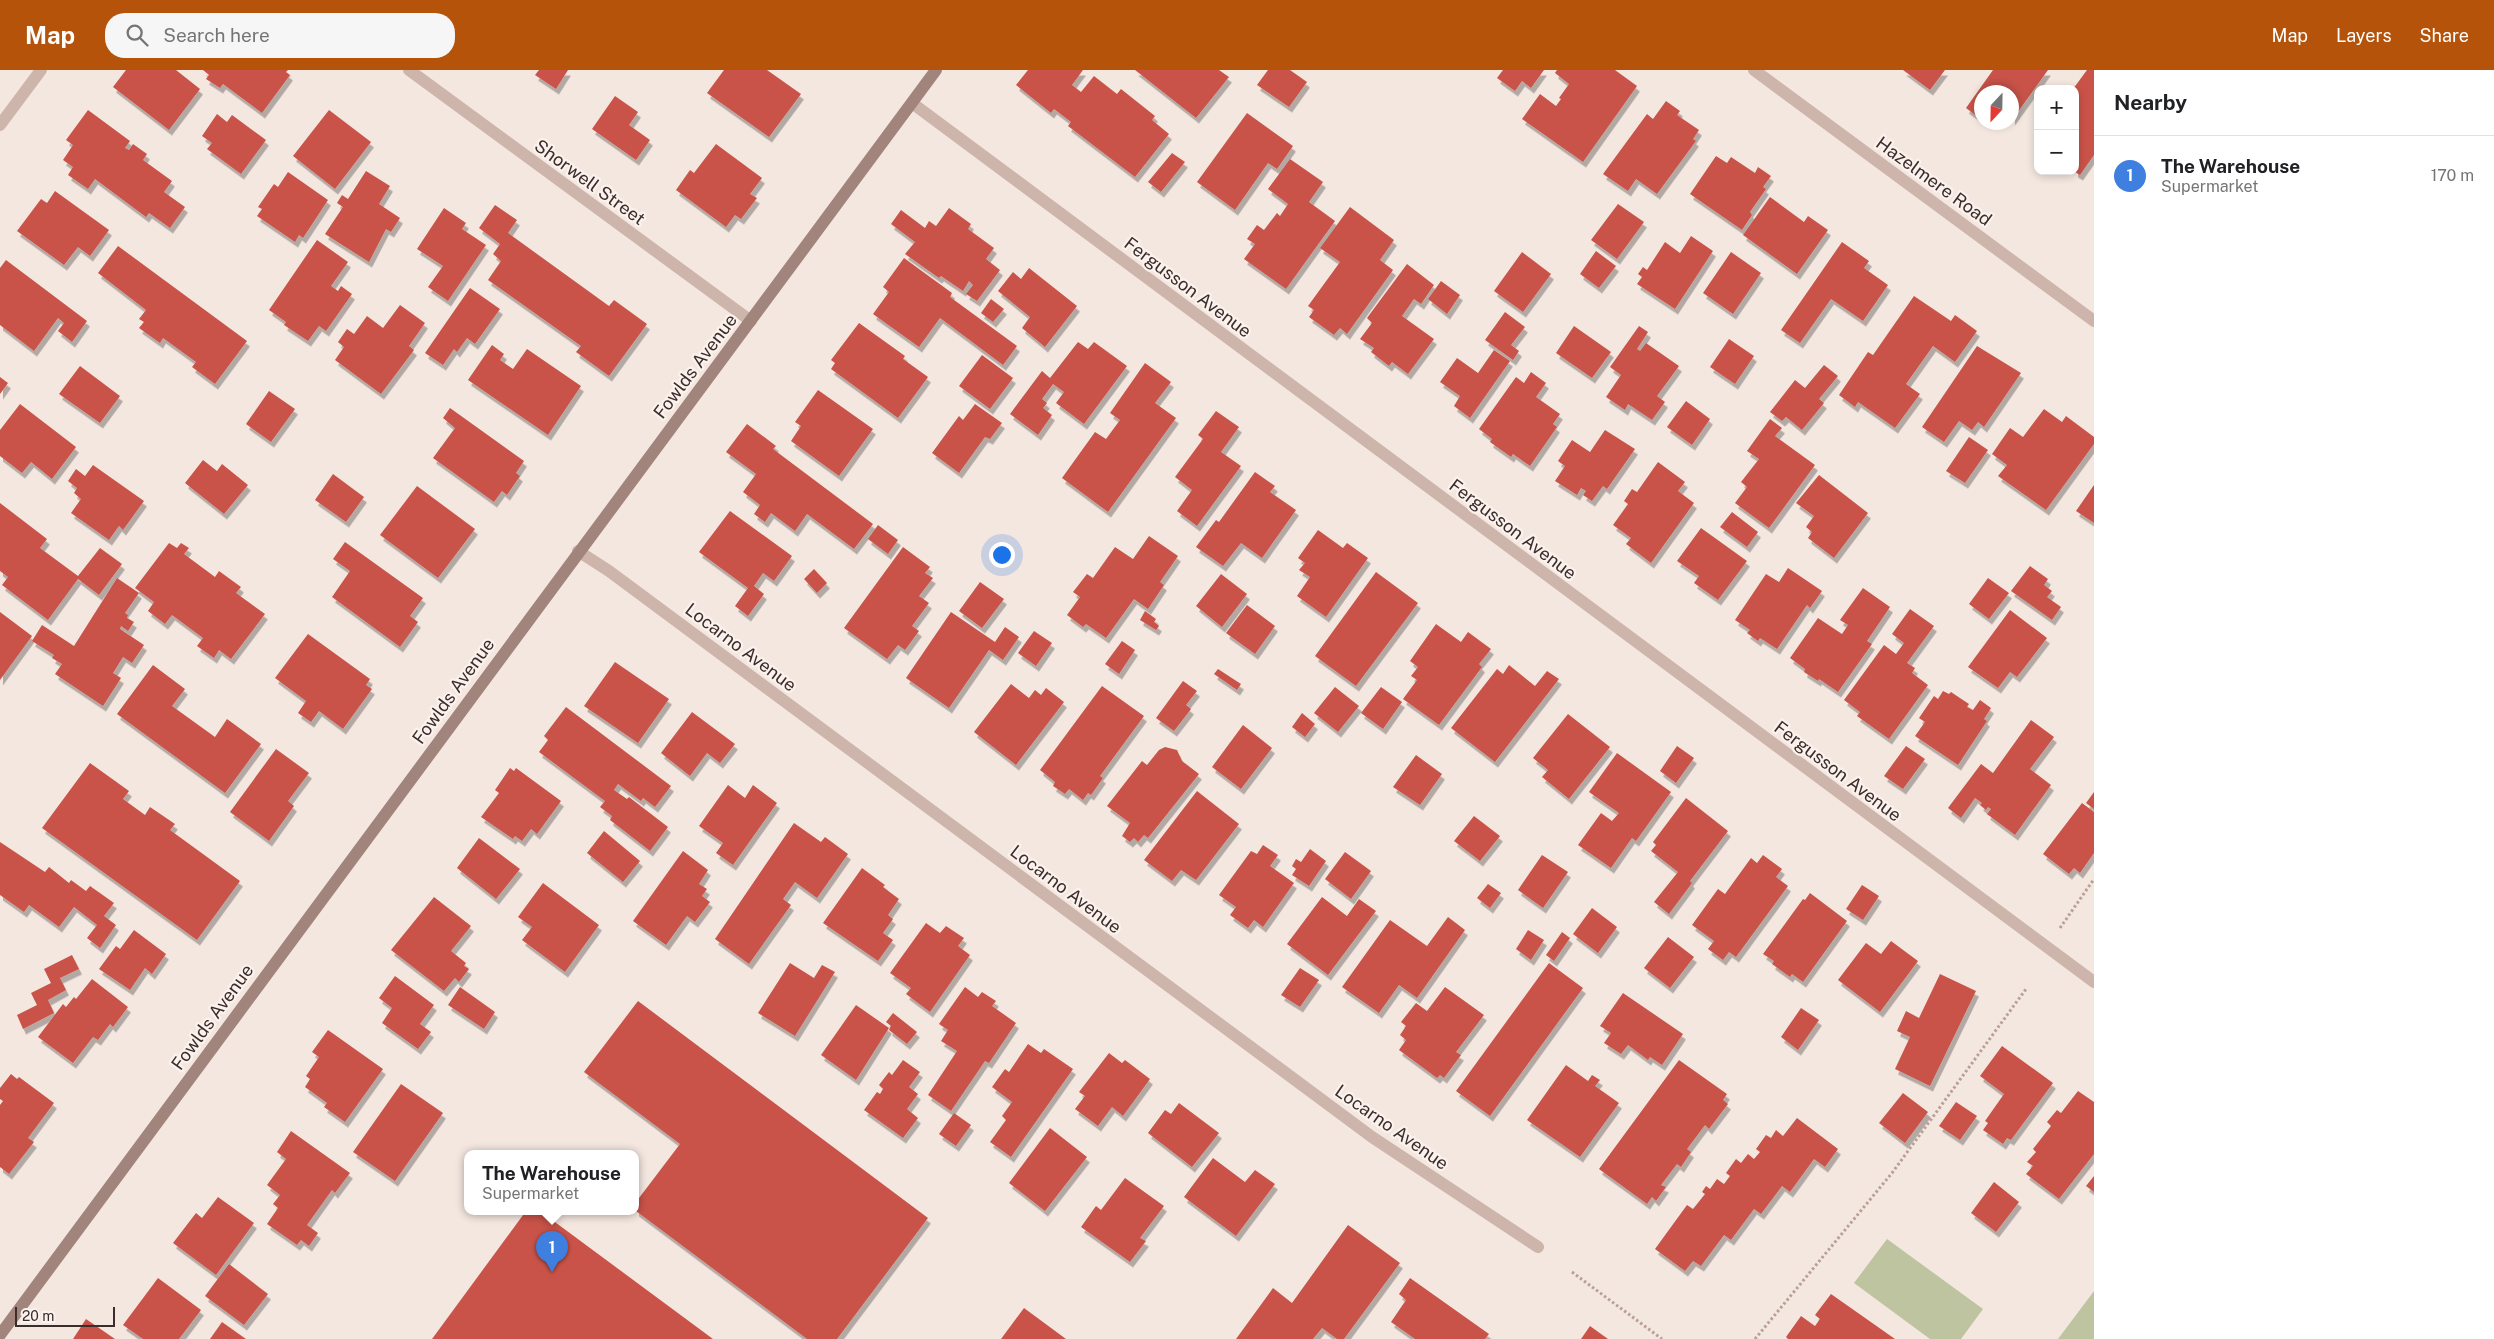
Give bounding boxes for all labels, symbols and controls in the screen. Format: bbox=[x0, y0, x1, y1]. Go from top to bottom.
search box bbox=[105, 13, 455, 58]
text: Map bbox=[25, 21, 75, 49]
icon: search bbox=[123, 21, 151, 49]
text: Search here bbox=[163, 24, 270, 46]
text: Map bbox=[2272, 25, 2308, 46]
text: Layers bbox=[2336, 25, 2392, 46]
text: Share bbox=[2420, 25, 2469, 46]
north arrow bbox=[1974, 85, 2019, 130]
map controls bbox=[2034, 85, 2079, 175]
button: + bbox=[2034, 85, 2079, 130]
text: Nearby bbox=[2114, 90, 2187, 115]
button: − bbox=[2034, 130, 2079, 175]
street label: Hazelmere Road bbox=[1872, 132, 1996, 230]
street label: Shorwell Street bbox=[531, 135, 649, 229]
text: The Warehouse bbox=[2161, 155, 2300, 177]
text: 1 bbox=[2127, 166, 2133, 185]
text: 170 m bbox=[2431, 166, 2474, 185]
text: Supermarket bbox=[2161, 177, 2258, 196]
street label: Fergusson Avenue bbox=[1120, 232, 1256, 342]
street label: Fowlds Avenue bbox=[649, 310, 741, 422]
street label: Fergusson Avenue bbox=[1445, 474, 1581, 584]
your location bbox=[989, 542, 1015, 568]
street label: Locarno Avenue bbox=[681, 598, 801, 696]
street label: Fowlds Avenue bbox=[408, 634, 498, 748]
street label: Fergusson Avenue bbox=[1770, 716, 1906, 826]
street label: Locarno Avenue bbox=[1006, 840, 1126, 938]
street label: Fowlds Avenue bbox=[167, 960, 257, 1074]
street label: Locarno Avenue bbox=[1331, 1080, 1453, 1174]
popup bbox=[464, 1150, 639, 1215]
text: The Warehouse bbox=[482, 1162, 621, 1184]
text: Supermarket bbox=[482, 1184, 579, 1203]
pin: 1 bbox=[536, 1231, 568, 1272]
scale bar bbox=[15, 1304, 115, 1327]
text: 20 m bbox=[22, 1308, 54, 1324]

